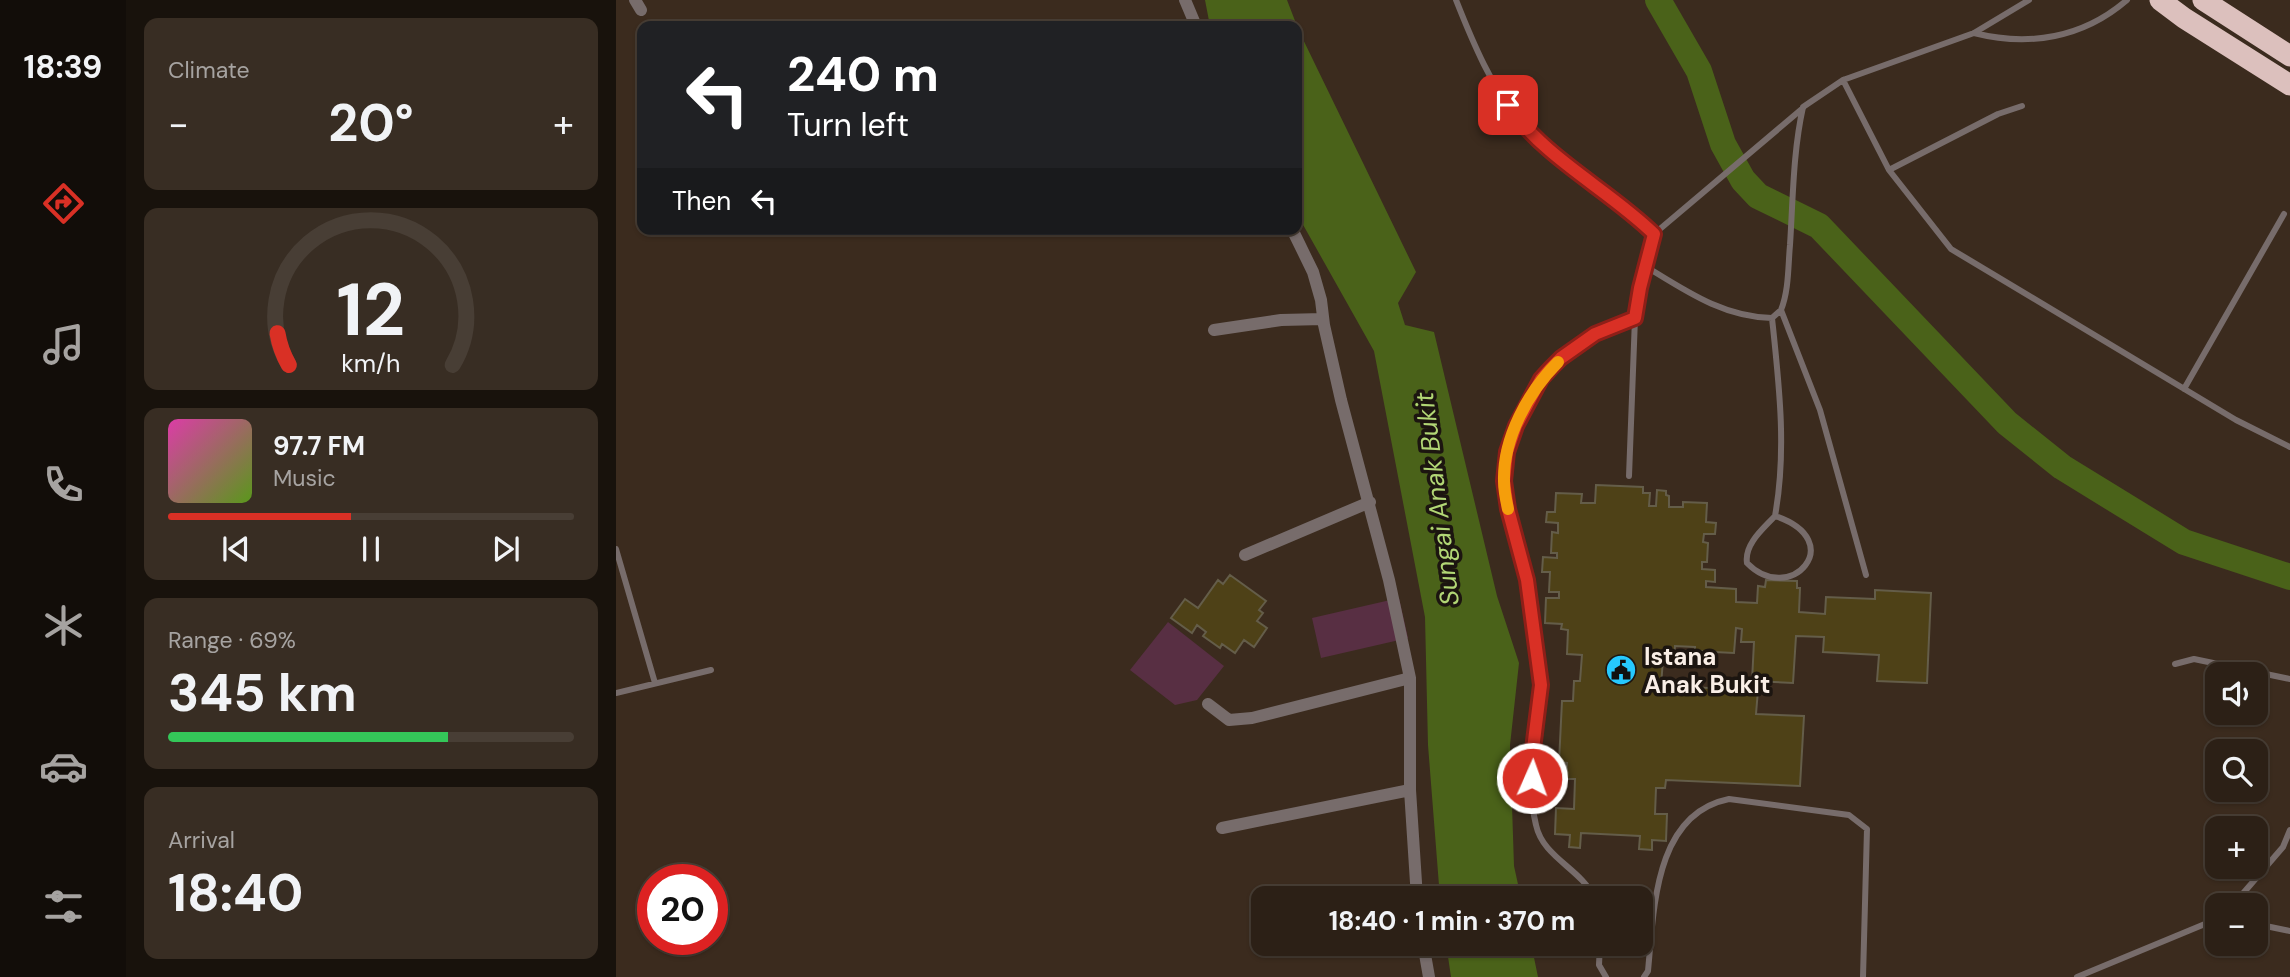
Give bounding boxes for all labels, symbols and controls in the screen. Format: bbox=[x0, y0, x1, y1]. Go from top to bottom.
text: 240 m bbox=[787, 42, 939, 106]
text: 18:39 bbox=[24, 46, 102, 88]
icon: left bbox=[672, 49, 763, 140]
text: Climate bbox=[168, 55, 250, 85]
pin bbox=[1478, 75, 1538, 135]
icon: arrive bbox=[1489, 86, 1527, 124]
text: 20° bbox=[328, 89, 414, 157]
text: − bbox=[168, 99, 189, 149]
text: + bbox=[553, 99, 574, 149]
text: Turn left bbox=[787, 104, 909, 146]
icon: directions bbox=[39, 179, 88, 228]
icon: left bbox=[745, 182, 783, 220]
text: Then bbox=[672, 184, 731, 218]
text: 12 bbox=[337, 263, 405, 358]
icon: music bbox=[39, 320, 88, 369]
text: km/h bbox=[341, 347, 401, 380]
water label: Sungai Anak Bukit bbox=[1407, 389, 1467, 608]
text: 97.7 FM bbox=[273, 429, 365, 463]
icon: phone bbox=[39, 460, 88, 509]
text: Music bbox=[273, 463, 336, 493]
icon: previous bbox=[217, 530, 255, 568]
icon: pause bbox=[352, 530, 390, 568]
icon: next bbox=[487, 530, 525, 568]
icon: climate bbox=[39, 601, 88, 650]
text: Range · 69% bbox=[168, 625, 296, 655]
place label: Istana Anak Bukit bbox=[1644, 641, 1770, 700]
public building icon: Istana Anak Bukit bbox=[1604, 653, 1638, 687]
text: 345 km bbox=[168, 659, 357, 727]
map controls bbox=[2205, 662, 2268, 956]
button: sound bbox=[2205, 662, 2268, 725]
button: search bbox=[2205, 739, 2268, 802]
position arrow bbox=[1495, 741, 1569, 815]
icon: car bbox=[39, 742, 88, 791]
button: + bbox=[2205, 816, 2268, 879]
text: Arrival bbox=[168, 825, 235, 855]
text: 18:40 bbox=[168, 859, 303, 927]
speed limit sign: 20 bbox=[637, 864, 728, 955]
icon: filters bbox=[39, 882, 88, 931]
button: − bbox=[2205, 893, 2268, 956]
text: 18:40 · 1 min · 370 m bbox=[1329, 904, 1575, 938]

